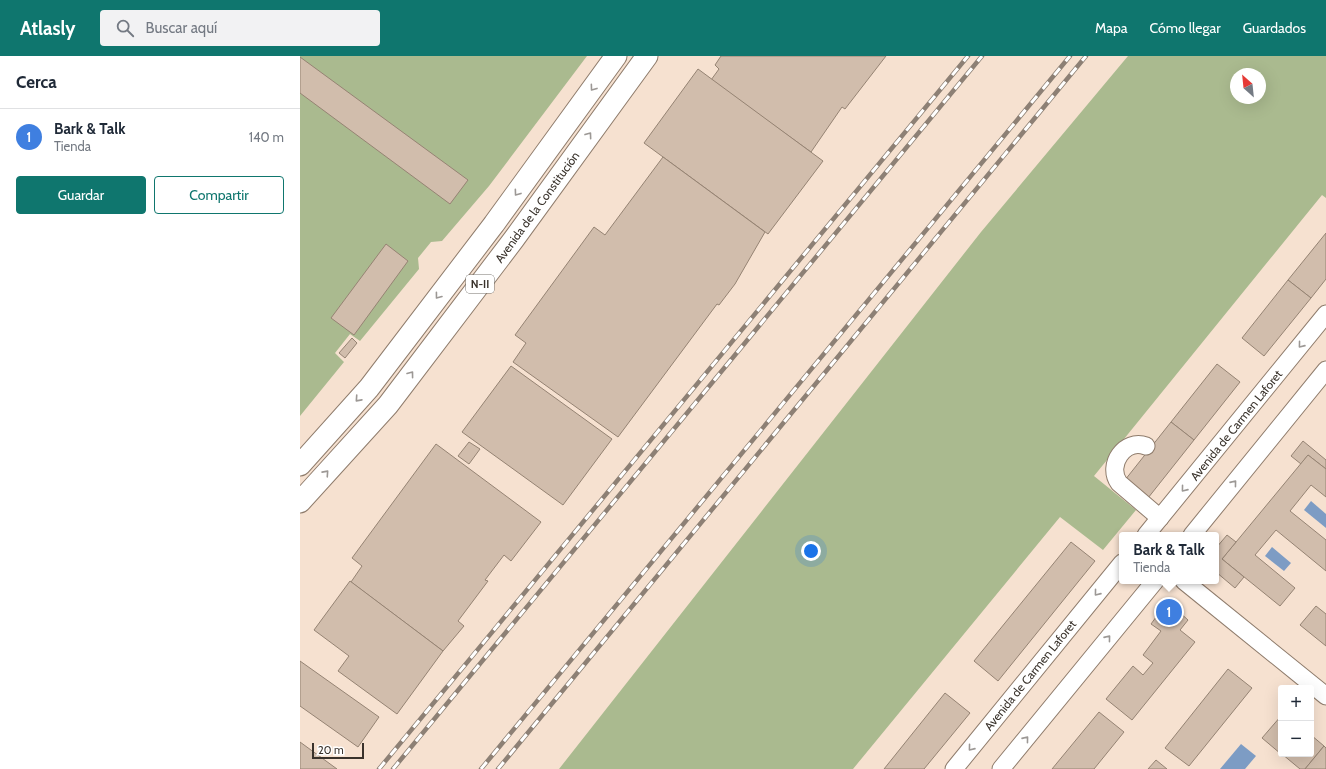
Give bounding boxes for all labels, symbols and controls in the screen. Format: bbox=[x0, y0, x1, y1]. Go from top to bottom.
search box bbox=[100, 10, 380, 46]
text: Atlasly bbox=[20, 17, 76, 40]
icon: search bbox=[114, 17, 136, 39]
text: Buscar aquí bbox=[146, 19, 217, 37]
text: Mapa bbox=[1095, 19, 1128, 37]
text: Cómo llegar bbox=[1150, 19, 1221, 37]
text: Guardados bbox=[1243, 19, 1306, 37]
north arrow bbox=[1230, 68, 1266, 104]
text: Cerca bbox=[16, 72, 57, 92]
one-way arrow bbox=[591, 83, 598, 90]
text: Bark & Talk bbox=[54, 120, 125, 138]
text: 1 bbox=[27, 129, 31, 145]
text: 140 m bbox=[249, 129, 284, 145]
one-way arrow bbox=[584, 133, 591, 140]
text: Tienda bbox=[54, 138, 91, 154]
street label: Avenida de la Constitución bbox=[492, 148, 583, 266]
button: Guardar bbox=[16, 176, 146, 214]
button: Compartir bbox=[154, 176, 284, 214]
one-way arrow bbox=[514, 188, 521, 195]
road number: N-II bbox=[466, 275, 494, 293]
one-way arrow bbox=[436, 292, 443, 299]
one-way arrow bbox=[1299, 340, 1306, 347]
street label: Avenida de Carmen Laforet bbox=[1187, 367, 1285, 483]
one-way arrow bbox=[406, 372, 413, 379]
one-way arrow bbox=[356, 394, 363, 402]
one-way arrow bbox=[321, 470, 328, 477]
one-way arrow bbox=[1230, 480, 1237, 488]
one-way arrow bbox=[1181, 484, 1188, 491]
popup bbox=[1119, 532, 1219, 584]
your location bbox=[801, 541, 821, 561]
text: Bark & Talk bbox=[1133, 541, 1205, 559]
text: Tienda bbox=[1133, 559, 1170, 575]
one-way arrow bbox=[1095, 589, 1102, 596]
pin: 1 bbox=[1156, 597, 1182, 627]
street label: Avenida de Carmen Laforet bbox=[981, 617, 1079, 733]
one-way arrow bbox=[1104, 636, 1111, 643]
map controls bbox=[1278, 685, 1314, 757]
button: + bbox=[1278, 685, 1314, 721]
button: − bbox=[1278, 721, 1314, 757]
one-way arrow bbox=[1021, 736, 1028, 743]
scale bar bbox=[312, 741, 364, 760]
text: 20 m bbox=[318, 743, 344, 757]
one-way arrow bbox=[969, 744, 976, 751]

